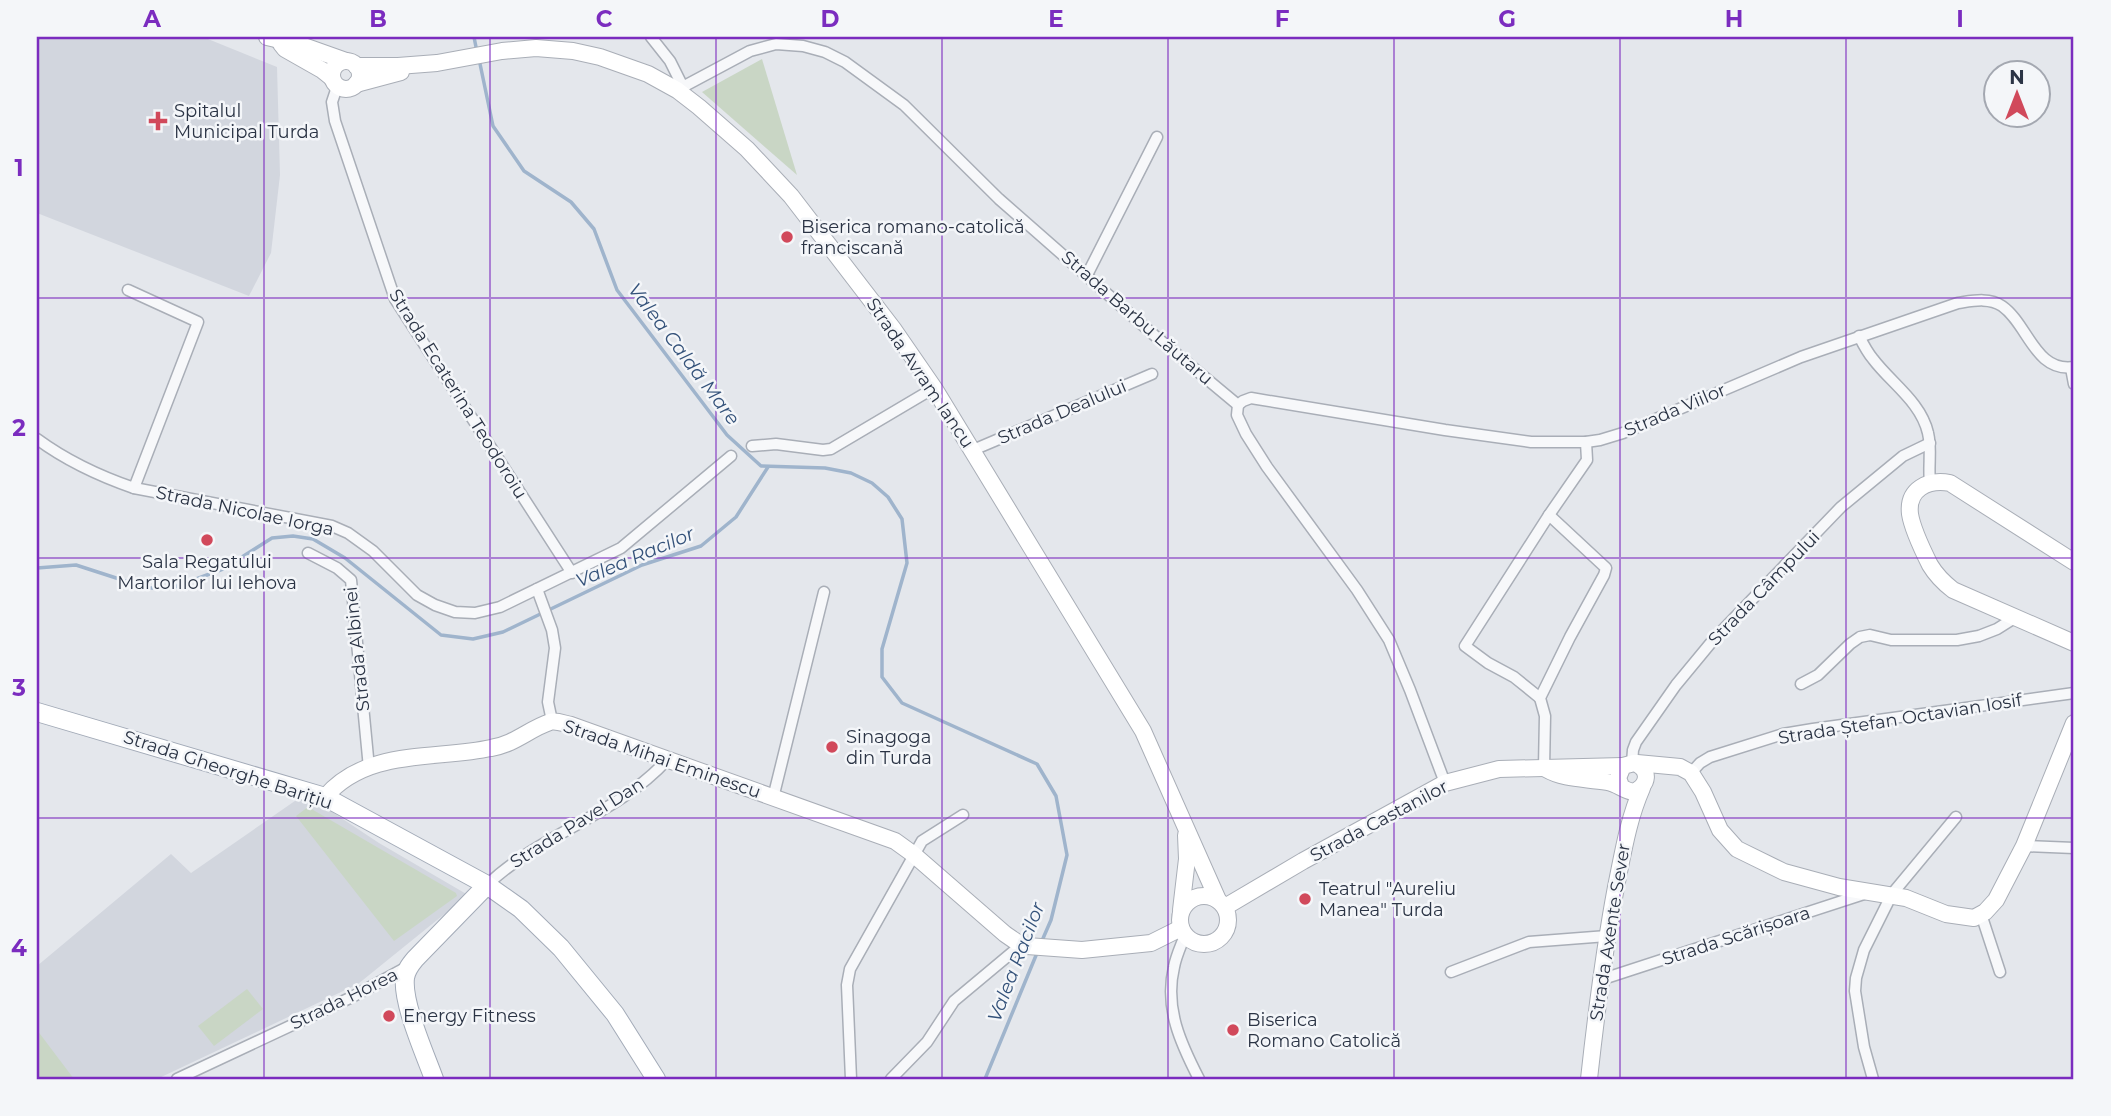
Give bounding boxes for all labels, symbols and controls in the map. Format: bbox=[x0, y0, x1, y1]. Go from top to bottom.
text: A bbox=[142, 5, 161, 33]
text: B bbox=[369, 5, 387, 33]
text: C bbox=[596, 5, 613, 33]
text: D bbox=[821, 5, 840, 33]
text: E bbox=[1048, 5, 1064, 33]
text: F bbox=[1275, 5, 1290, 33]
text: G bbox=[1498, 5, 1516, 33]
text: H bbox=[1725, 5, 1743, 33]
text: I bbox=[1956, 5, 1964, 33]
north arrow bbox=[1982, 60, 2052, 130]
text: N bbox=[2009, 66, 2025, 89]
place label: Spitalul Municipal Turda bbox=[174, 100, 319, 143]
marker: Spitalul Municipal Turda bbox=[148, 111, 168, 131]
text: 1 bbox=[14, 154, 24, 182]
place label: Biserica romano-catolică franciscană bbox=[801, 216, 1025, 259]
marker: Biserica romano-catolică franciscană bbox=[779, 229, 795, 245]
street label: Strada Barbu Lăutaru bbox=[1057, 246, 1217, 390]
water label: Valea Caldă Mare bbox=[623, 279, 745, 429]
street label: Strada Ecaterina Teodoroiu bbox=[384, 285, 532, 503]
street label: Strada Avram Iancu bbox=[862, 294, 978, 452]
street label: Strada Dealului bbox=[994, 375, 1130, 449]
street label: Strada Viilor bbox=[1621, 379, 1729, 441]
text: 2 bbox=[12, 414, 26, 442]
street label: Strada Nicolae Iorga bbox=[154, 481, 336, 541]
water label: Valea Racilor bbox=[572, 522, 698, 592]
street label: Strada Câmpului bbox=[1703, 526, 1825, 650]
marker: Sala Regatului Martorilor lui Iehova bbox=[199, 532, 215, 548]
place label: Sala Regatului Martorilor lui Iehova bbox=[117, 551, 297, 594]
street label: Strada Albinei bbox=[339, 585, 375, 713]
text: 3 bbox=[11, 674, 26, 702]
street label: Strada Ștefan Octavian Iosif bbox=[1776, 689, 2025, 750]
street label: Strada Mihai Eminescu bbox=[560, 715, 764, 803]
street label: Strada Gheorghe Barițiu bbox=[120, 726, 335, 815]
place label: Sinagoga din Turda bbox=[846, 726, 932, 769]
marker: Sinagoga din Turda bbox=[824, 739, 840, 755]
street label: Strada Pavel Dan bbox=[506, 773, 648, 873]
street label: Strada Castanilor bbox=[1306, 775, 1452, 867]
street label: Strada Axente Sever bbox=[1585, 842, 1635, 1022]
place label: Teatrul "Aureliu Manea" Turda bbox=[1319, 878, 1456, 921]
marker: Teatrul "Aureliu Manea" Turda bbox=[1297, 891, 1313, 907]
water label: Valea Racilor bbox=[983, 898, 1050, 1025]
street label: Strada Scărișoara bbox=[1659, 902, 1813, 971]
text: 4 bbox=[11, 934, 27, 962]
street label: Strada Horea bbox=[287, 963, 401, 1035]
place label: Energy Fitness bbox=[403, 1005, 536, 1027]
marker: Energy Fitness bbox=[381, 1008, 397, 1024]
place label: Biserica Romano Catolică bbox=[1247, 1009, 1401, 1052]
marker: Biserica Romano Catolică bbox=[1225, 1022, 1241, 1038]

